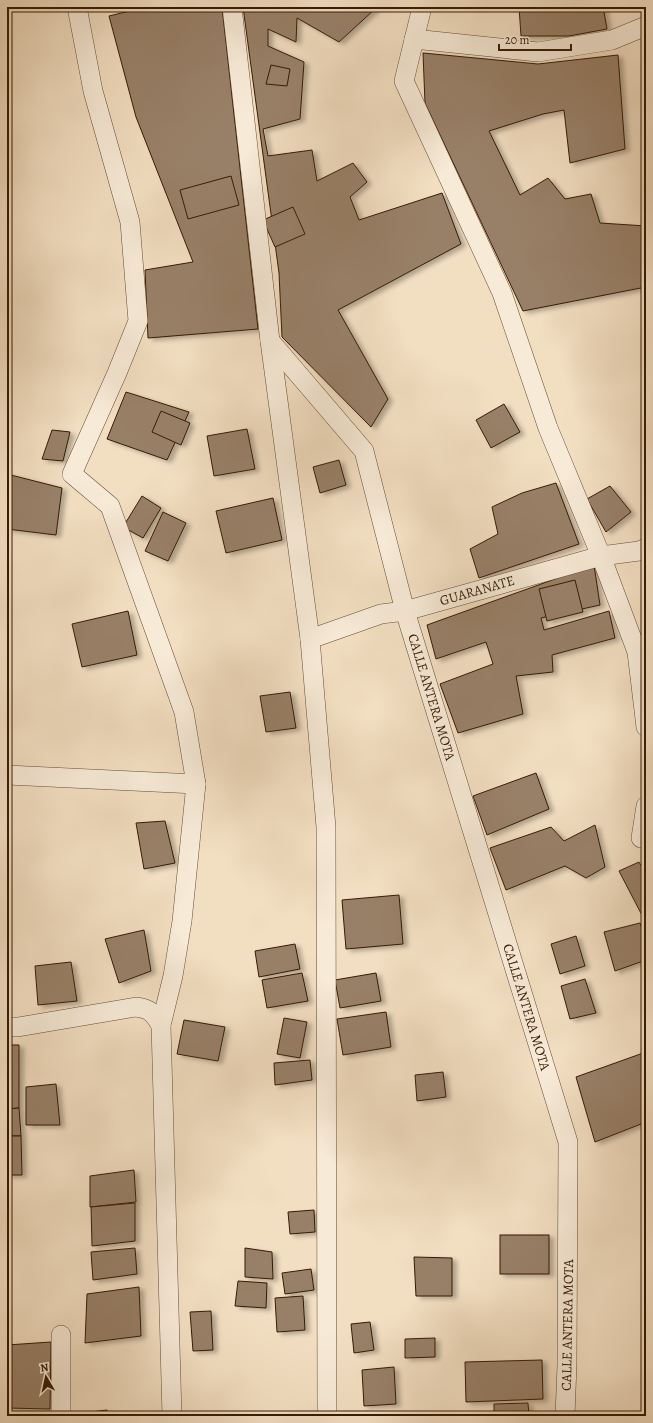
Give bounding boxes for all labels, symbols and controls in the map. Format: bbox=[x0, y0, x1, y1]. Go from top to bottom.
scale bar bbox=[499, 26, 571, 52]
text: 20 m bbox=[505, 32, 529, 48]
street label: GUARANATE bbox=[437, 571, 517, 610]
street label: CALLE ANTERA MOTA bbox=[403, 631, 460, 764]
street label: CALLE ANTERA MOTA bbox=[498, 941, 555, 1074]
street label: CALLE ANTERA MOTA bbox=[557, 1258, 578, 1391]
north arrow bbox=[26, 1357, 66, 1397]
text: N bbox=[39, 1360, 50, 1376]

